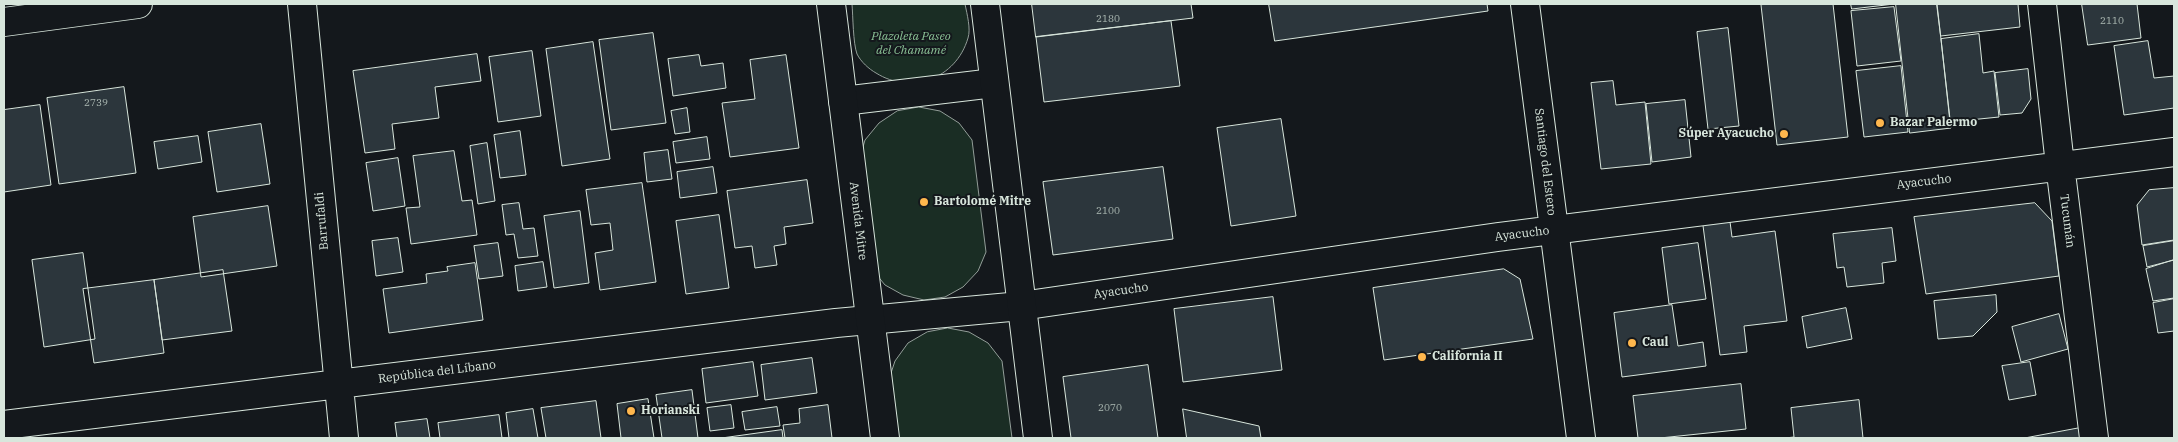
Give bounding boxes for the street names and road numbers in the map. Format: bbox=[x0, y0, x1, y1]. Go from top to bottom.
street label: Santiago del Estero bbox=[1531, 107, 1559, 217]
street label: Ayacucho bbox=[1896, 172, 1952, 192]
street label: Avenida Mitre bbox=[846, 181, 870, 261]
street label: Barrufaldi bbox=[312, 191, 332, 251]
street label: Tucumán bbox=[2057, 193, 2077, 249]
street label: Ayacucho bbox=[1494, 224, 1550, 244]
street label: Ayacucho bbox=[1093, 280, 1149, 302]
street label: República del Líbano bbox=[377, 358, 497, 386]

